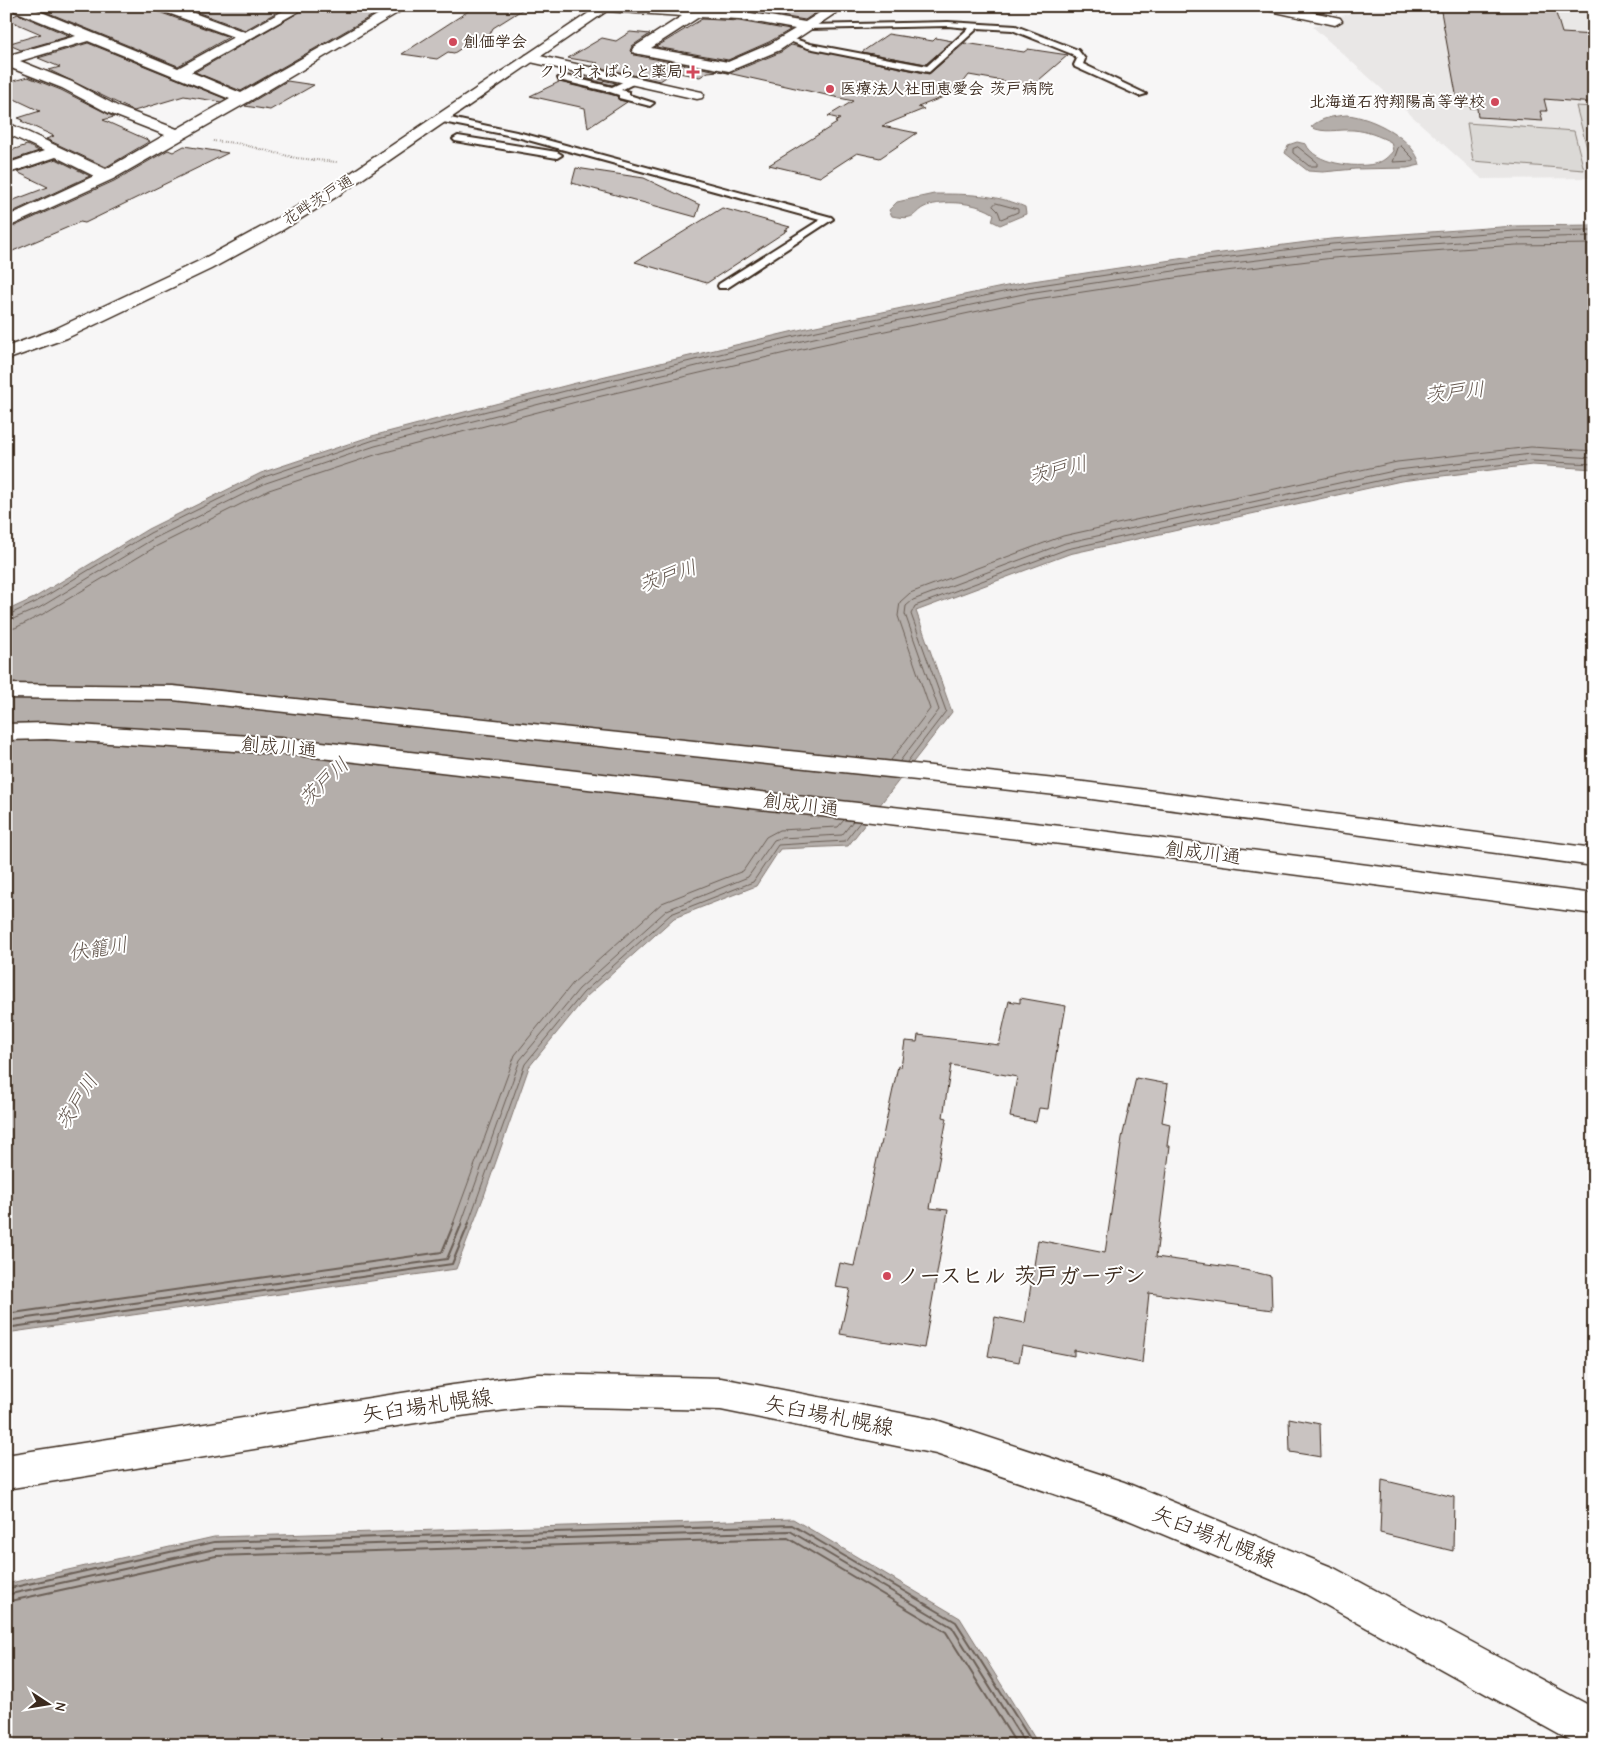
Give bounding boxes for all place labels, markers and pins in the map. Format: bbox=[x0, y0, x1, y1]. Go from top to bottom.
place label: 創価学会 bbox=[463, 33, 527, 51]
marker: 創価学会 bbox=[447, 36, 459, 48]
place label: クリオネばらと薬局 bbox=[539, 63, 683, 81]
marker: クリオネばらと薬局 bbox=[687, 66, 699, 78]
place label: 医療法人社団恵愛会 茨戸病院 bbox=[840, 80, 1054, 98]
marker: 医療法人社団恵愛会 茨戸病院 bbox=[824, 83, 836, 95]
place label: 北海道石狩翔陽高等学校 bbox=[1309, 93, 1485, 111]
marker: 北海道石狩翔陽高等学校 bbox=[1489, 96, 1501, 108]
place label: ノースヒル 茨戸ガーデン bbox=[897, 1263, 1146, 1289]
marker: ノースヒル 茨戸ガーデン bbox=[881, 1270, 893, 1282]

